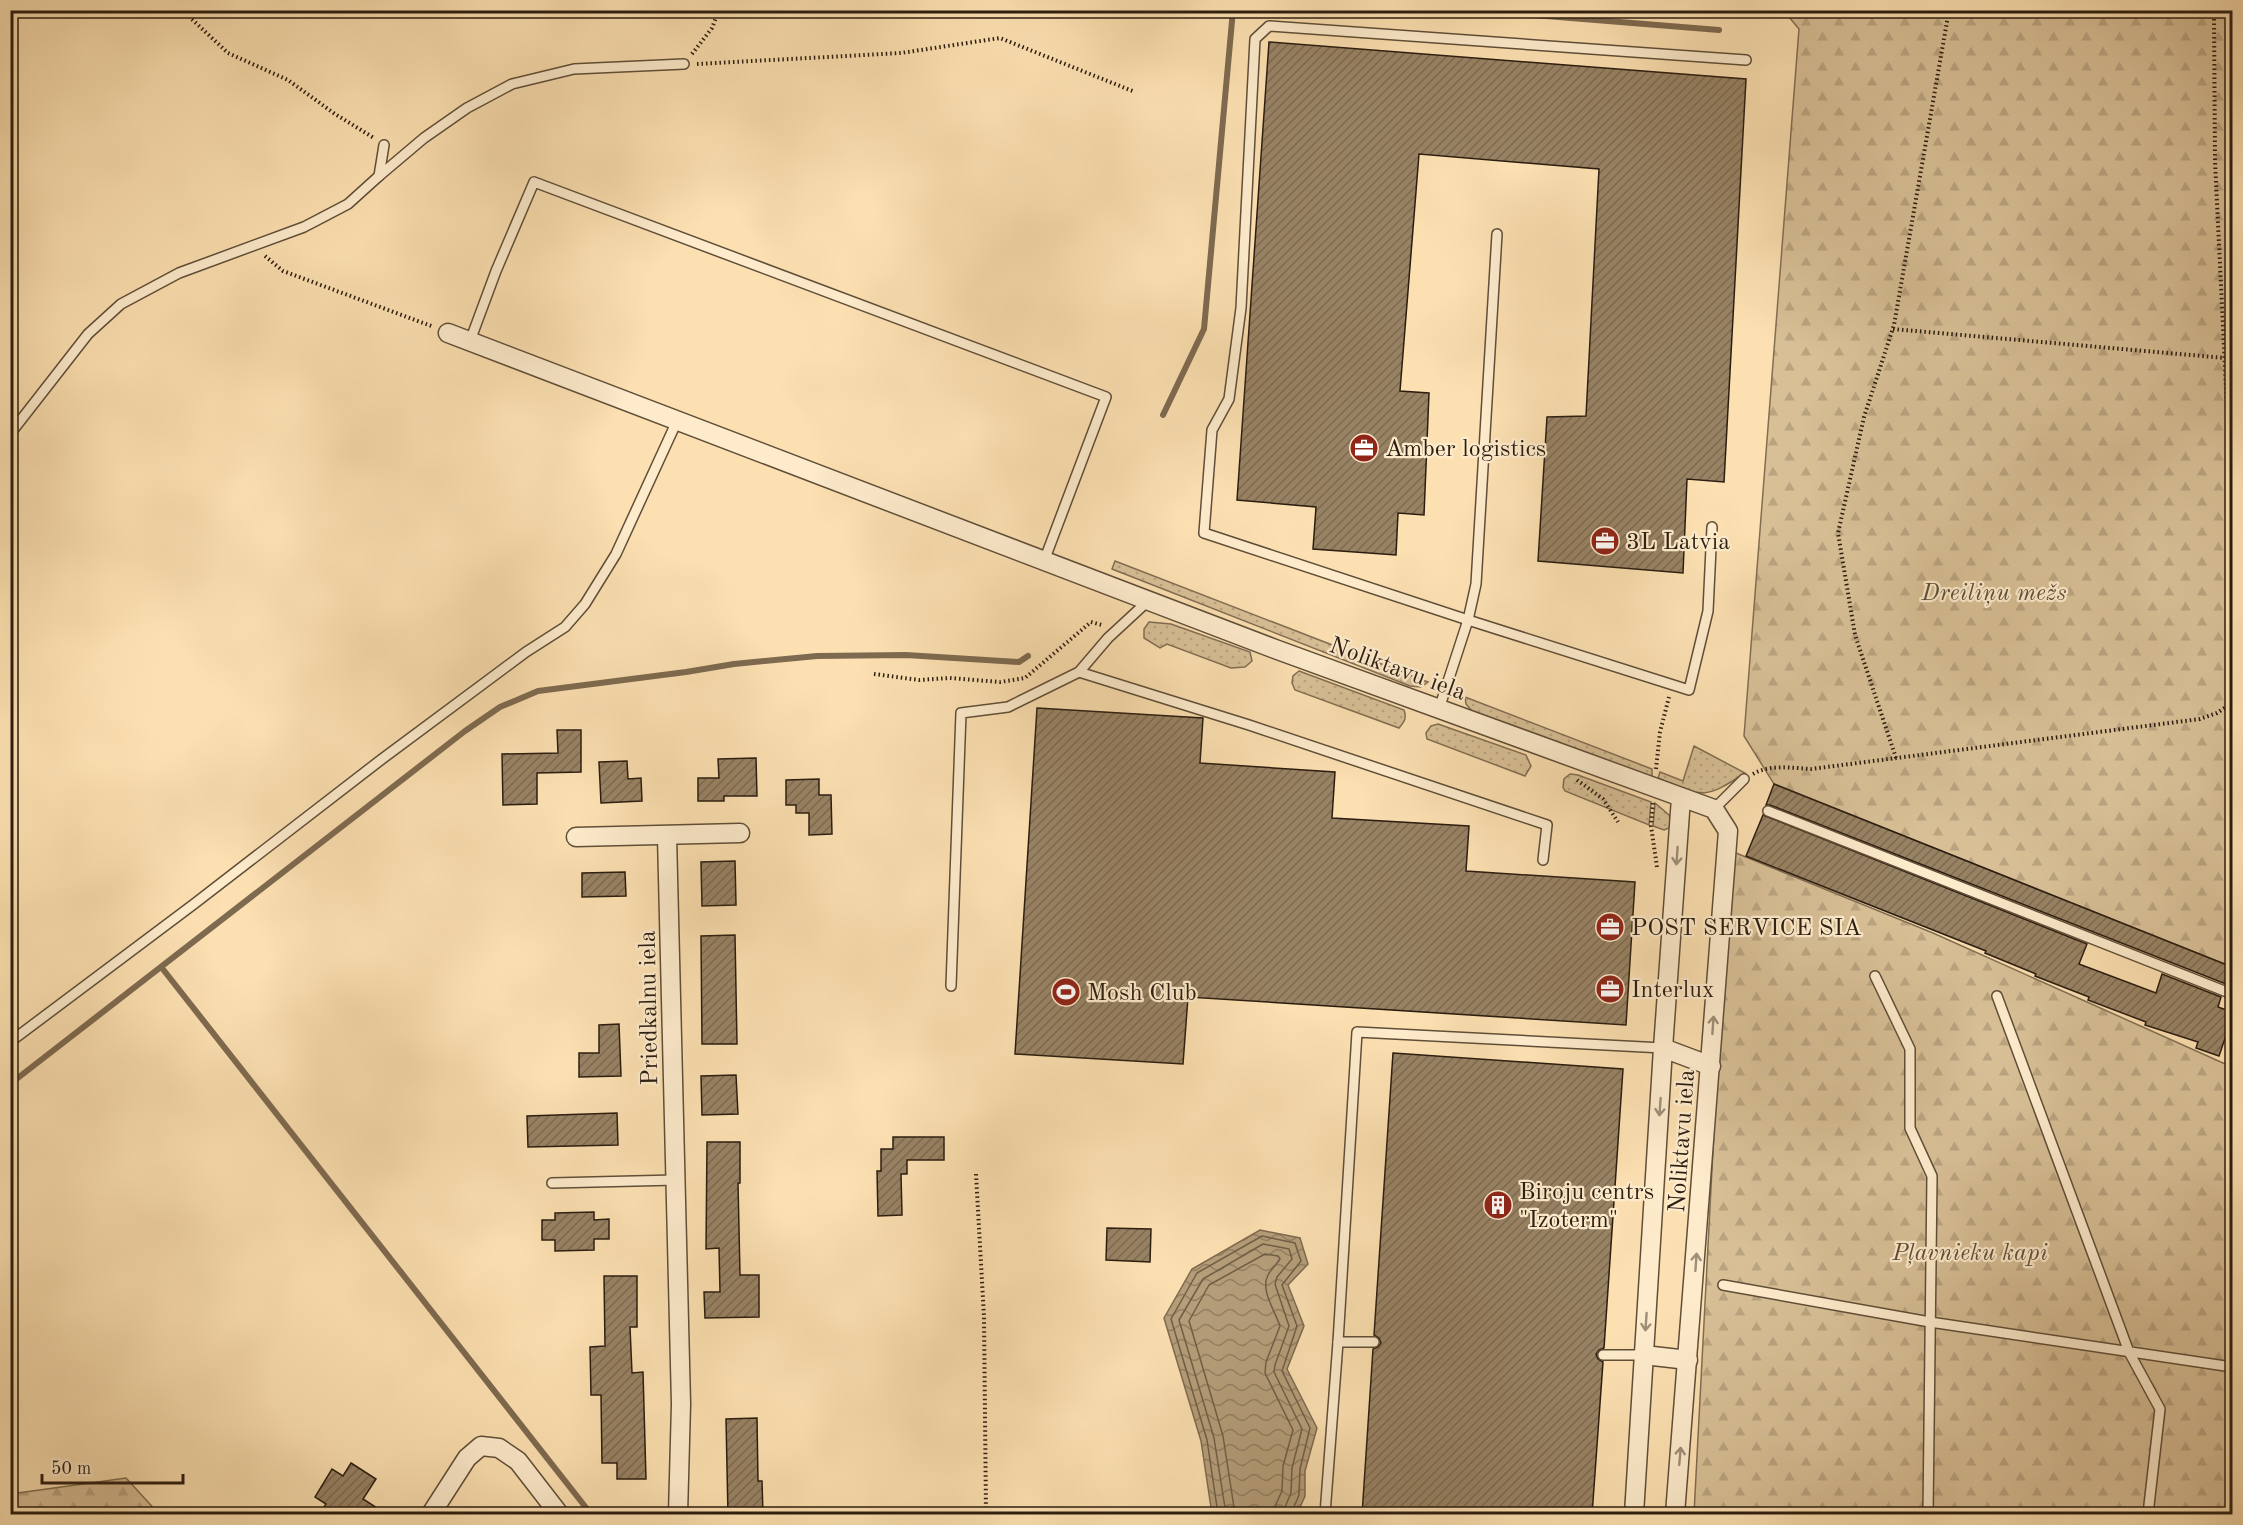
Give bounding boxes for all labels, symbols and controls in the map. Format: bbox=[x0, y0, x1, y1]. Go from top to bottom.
office icon: Amber logistics bbox=[1348, 432, 1380, 464]
place label: Amber logistics bbox=[1385, 438, 1546, 462]
office icon: 3L Latvia bbox=[1589, 525, 1621, 557]
place label: 3L Latvia bbox=[1626, 531, 1730, 555]
park label: Dreiliņu mežs bbox=[1920, 582, 2067, 607]
street label: Noliktavu iela bbox=[1326, 634, 1469, 706]
one-way arrow bbox=[1672, 846, 1683, 866]
office icon: POST SERVICE SIA bbox=[1594, 911, 1626, 943]
place label: POST SERVICE SIA bbox=[1631, 917, 1862, 941]
street label: Priedkalnu iela bbox=[637, 930, 663, 1086]
office icon: Interlux bbox=[1594, 973, 1626, 1005]
sports icon: Mosh Club bbox=[1050, 976, 1082, 1008]
place label: Interlux bbox=[1631, 979, 1714, 1003]
place label: Mosh Club bbox=[1087, 982, 1197, 1006]
one-way arrow bbox=[1708, 1016, 1719, 1036]
street label: Noliktavu iela bbox=[1666, 1069, 1700, 1214]
one-way arrow bbox=[1654, 1096, 1665, 1116]
place label: Biroju centrs "Izoterm" bbox=[1519, 1181, 1654, 1233]
building icon: Biroju centrs "Izoterm" bbox=[1482, 1189, 1514, 1221]
park label: Pļavnieku kapi bbox=[1891, 1242, 2048, 1267]
one-way arrow bbox=[1690, 1252, 1701, 1272]
one-way arrow bbox=[1640, 1312, 1651, 1332]
scale bar bbox=[42, 1447, 183, 1485]
one-way arrow bbox=[1675, 1447, 1686, 1467]
text: 50 m bbox=[51, 1460, 91, 1478]

